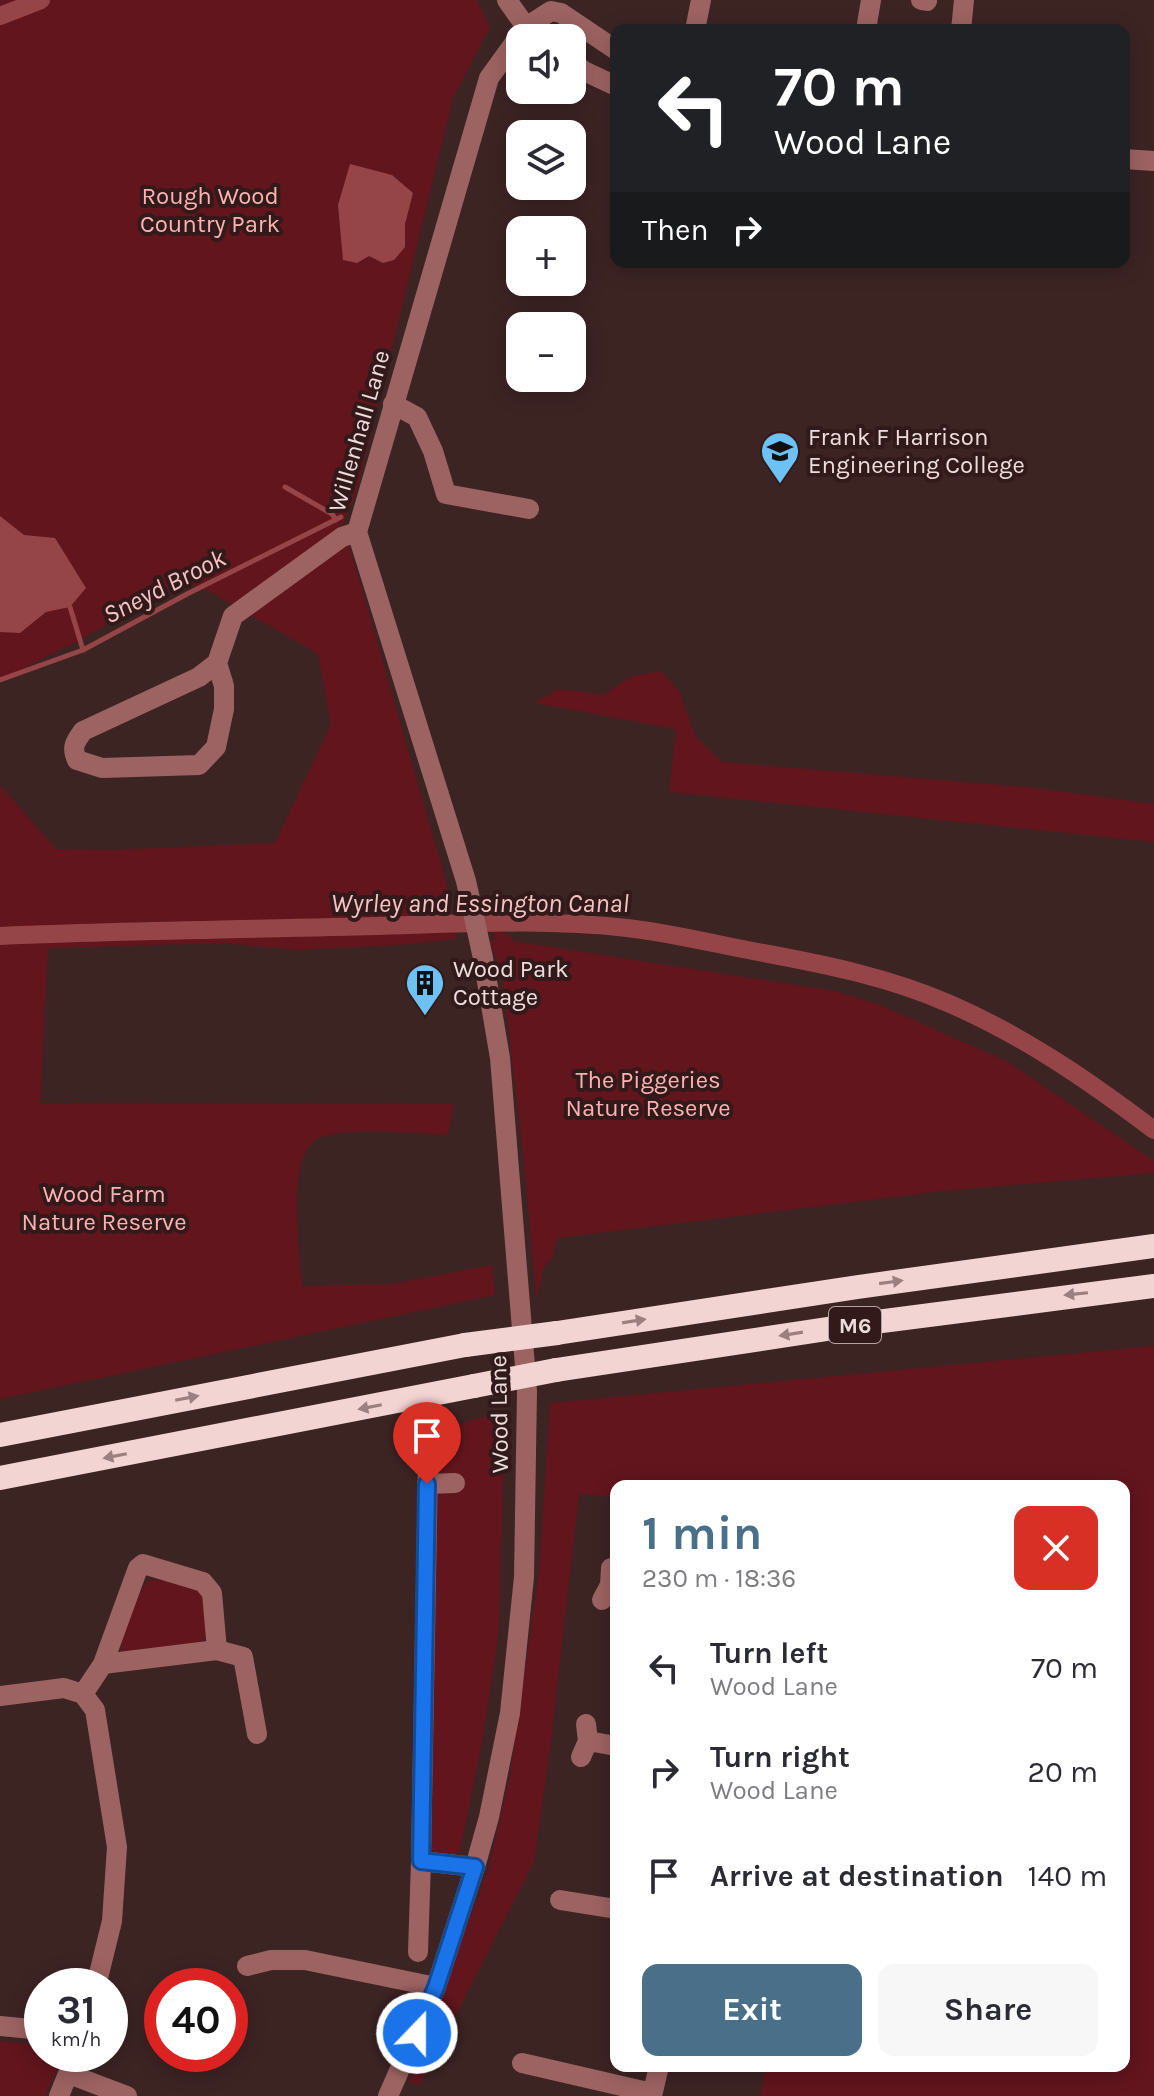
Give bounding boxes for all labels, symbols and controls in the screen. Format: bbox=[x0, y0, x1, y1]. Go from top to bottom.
map controls bbox=[506, 24, 586, 392]
button: sound bbox=[506, 24, 586, 104]
text: 70 m bbox=[774, 54, 905, 119]
icon: left bbox=[642, 56, 746, 160]
button: layers bbox=[506, 120, 586, 200]
text: Wood Lane bbox=[774, 121, 951, 163]
park label: Rough Wood Country Park bbox=[140, 182, 280, 238]
icon: right bbox=[725, 208, 769, 252]
text: Then bbox=[642, 212, 709, 248]
button: + bbox=[506, 216, 586, 296]
button: − bbox=[506, 312, 586, 392]
street label: Willenhall Lane bbox=[323, 347, 395, 515]
place label: Frank F Harrison Engineering College bbox=[808, 423, 1025, 479]
school or university icon: Frank F Harrison Engineering College bbox=[759, 430, 801, 485]
water label: Sneyd Brook bbox=[98, 542, 231, 631]
water label: Wyrley and Essington Canal bbox=[331, 888, 629, 919]
place label: Wood Park Cottage bbox=[453, 955, 569, 1011]
building icon: Wood Park Cottage bbox=[404, 962, 446, 1017]
park label: The Piggeries Nature Reserve bbox=[566, 1066, 730, 1122]
park label: Wood Farm Nature Reserve bbox=[22, 1180, 186, 1236]
one-way arrow bbox=[879, 1275, 904, 1288]
one-way arrow bbox=[1064, 1288, 1089, 1301]
road number: M6 bbox=[829, 1307, 881, 1343]
one-way arrow bbox=[622, 1314, 647, 1327]
one-way arrow bbox=[778, 1329, 803, 1341]
street label: Wood Lane bbox=[484, 1355, 514, 1473]
one-way arrow bbox=[174, 1392, 199, 1404]
one-way arrow bbox=[357, 1401, 382, 1413]
pin bbox=[393, 1402, 461, 1484]
icon: arrive bbox=[405, 1414, 449, 1458]
one-way arrow bbox=[102, 1451, 127, 1463]
text: 1 min bbox=[642, 1505, 762, 1561]
button: close bbox=[1014, 1506, 1098, 1590]
text: 230 m · 18:36 bbox=[642, 1563, 796, 1594]
text: Turn left bbox=[710, 1635, 828, 1671]
icon: left bbox=[642, 1646, 686, 1690]
text: 70 m bbox=[1031, 1650, 1098, 1686]
text: Wood Lane bbox=[710, 1671, 838, 1702]
text: Turn right bbox=[710, 1739, 850, 1775]
icon: right bbox=[642, 1750, 686, 1794]
text: 20 m bbox=[1028, 1754, 1098, 1790]
text: Wood Lane bbox=[710, 1775, 838, 1806]
icon: arrive bbox=[642, 1854, 686, 1898]
text: Arrive at destination bbox=[710, 1858, 1004, 1894]
text: 140 m bbox=[1028, 1858, 1107, 1894]
button: Exit bbox=[642, 1964, 862, 2056]
button: Share bbox=[878, 1964, 1098, 2056]
speed limit sign: 40 bbox=[144, 1968, 248, 2072]
text: 31 bbox=[56, 1986, 96, 2033]
position arrow bbox=[375, 1991, 459, 2075]
text: km/h bbox=[51, 2028, 101, 2051]

